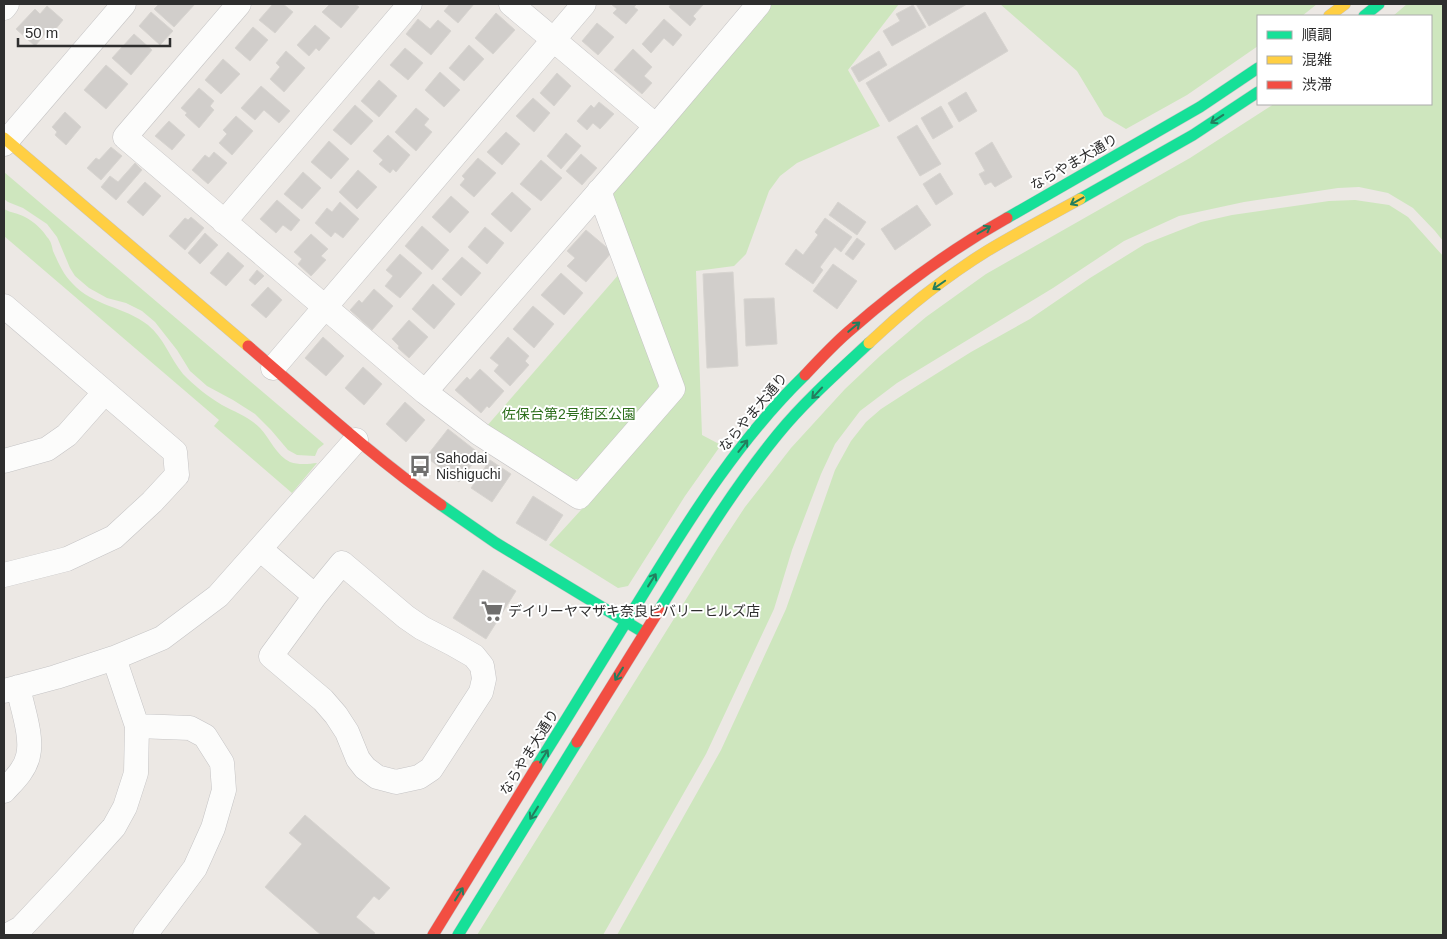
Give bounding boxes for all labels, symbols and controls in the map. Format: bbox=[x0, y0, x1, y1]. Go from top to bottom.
scale bar bbox=[18, 15, 170, 47]
legend bbox=[1257, 15, 1432, 105]
text: 50 m bbox=[25, 24, 58, 41]
text: 順調 bbox=[1302, 26, 1332, 43]
text: 混雑 bbox=[1302, 51, 1332, 68]
text: 渋滞 bbox=[1302, 76, 1332, 93]
one-way arrow bbox=[1211, 114, 1225, 124]
street label: ならやま大通り bbox=[1028, 131, 1120, 193]
one-way arrow bbox=[1071, 197, 1085, 207]
one-way arrow bbox=[976, 225, 991, 235]
one-way arrow bbox=[932, 280, 946, 290]
one-way arrow bbox=[847, 322, 860, 333]
street label: ならやま大通り bbox=[715, 369, 791, 455]
one-way arrow bbox=[811, 386, 823, 399]
park label: 佐保台第2号街区公園 bbox=[502, 406, 636, 422]
one-way arrow bbox=[738, 439, 748, 453]
place label: Sahodai Nishiguchi bbox=[436, 450, 501, 482]
bus stop icon: Sahodai Nishiguchi bbox=[407, 453, 433, 479]
one-way arrow bbox=[648, 574, 658, 588]
supermarket icon: デイリーヤマザキ奈良ビバリーヒルズ店 bbox=[479, 598, 505, 624]
place label: デイリーヤマザキ奈良ビバリーヒルズ店 bbox=[508, 603, 760, 619]
one-way arrow bbox=[613, 667, 623, 681]
street label: ならやま大通り bbox=[496, 706, 562, 798]
one-way arrow bbox=[540, 749, 550, 763]
one-way arrow bbox=[528, 805, 538, 819]
one-way arrow bbox=[454, 887, 464, 901]

